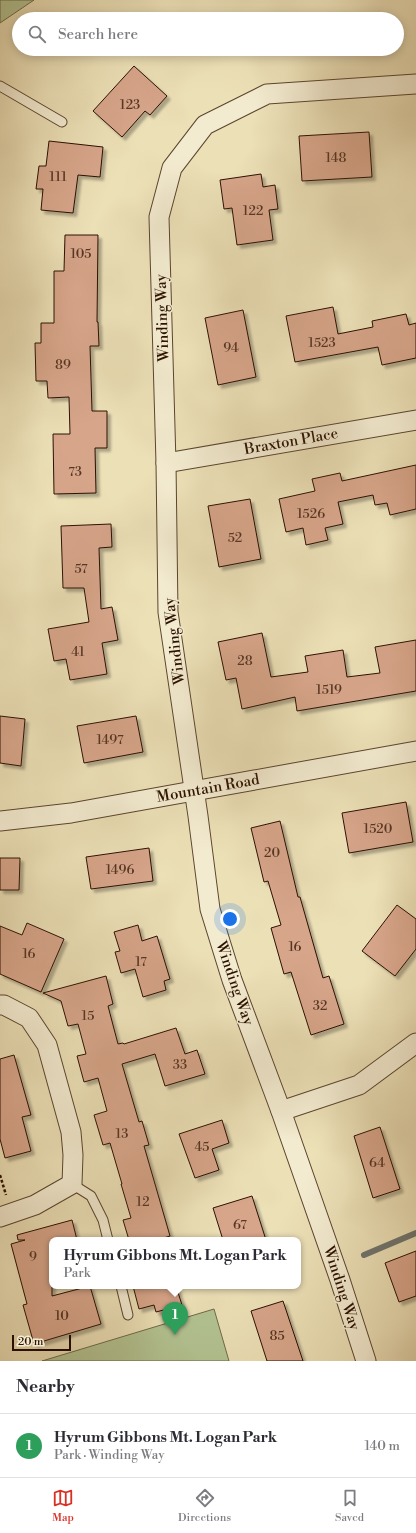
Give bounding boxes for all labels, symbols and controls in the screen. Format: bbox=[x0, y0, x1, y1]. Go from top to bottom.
search box bbox=[12, 12, 404, 56]
icon: search bbox=[26, 23, 48, 45]
text: Search here bbox=[58, 25, 138, 44]
house number: 123 bbox=[120, 97, 140, 113]
house number: 148 bbox=[326, 150, 346, 166]
house number: 111 bbox=[49, 169, 67, 185]
house number: 122 bbox=[243, 203, 263, 219]
house number: 105 bbox=[71, 246, 91, 262]
street label: Winding Way bbox=[151, 273, 174, 363]
house number: 1523 bbox=[308, 335, 336, 351]
house number: 94 bbox=[223, 340, 239, 356]
house number: 89 bbox=[55, 357, 71, 373]
street label: Braxton Place bbox=[242, 424, 340, 459]
house number: 73 bbox=[68, 464, 82, 480]
house number: 1526 bbox=[297, 506, 325, 522]
house number: 52 bbox=[228, 530, 242, 546]
house number: 57 bbox=[74, 561, 88, 577]
street label: Winding Way bbox=[160, 596, 189, 687]
house number: 41 bbox=[71, 644, 85, 660]
house number: 28 bbox=[237, 653, 253, 669]
house number: 1519 bbox=[316, 682, 342, 698]
house number: 1497 bbox=[96, 732, 124, 748]
street label: Mountain Road bbox=[155, 770, 261, 807]
house number: 1520 bbox=[364, 821, 393, 837]
house number: 20 bbox=[264, 845, 280, 861]
house number: 1496 bbox=[106, 862, 134, 878]
your location bbox=[220, 909, 240, 929]
street label: Winding Way bbox=[211, 938, 258, 1028]
house number: 16 bbox=[288, 939, 302, 955]
house number: 16 bbox=[22, 946, 36, 962]
house number: 17 bbox=[135, 954, 147, 970]
house number: 32 bbox=[313, 998, 327, 1014]
house number: 15 bbox=[82, 1008, 94, 1024]
house number: 33 bbox=[173, 1057, 187, 1073]
house number: 13 bbox=[116, 1126, 128, 1142]
house number: 45 bbox=[195, 1139, 209, 1155]
house number: 64 bbox=[369, 1155, 385, 1171]
house number: 12 bbox=[136, 1194, 150, 1210]
house number: 67 bbox=[233, 1217, 247, 1233]
popup bbox=[49, 1237, 301, 1289]
street label: Winding Way bbox=[319, 1243, 364, 1333]
text: Hyrum Gibbons Mt. Logan Park bbox=[63, 1246, 287, 1265]
house number: 9 bbox=[29, 1249, 37, 1265]
text: Park bbox=[63, 1265, 90, 1281]
pin: 1 bbox=[162, 1302, 188, 1335]
house number: 10 bbox=[55, 1308, 69, 1324]
house number: 85 bbox=[269, 1328, 285, 1344]
scale bar bbox=[12, 1333, 71, 1352]
text: 20 m bbox=[18, 1335, 43, 1349]
text: Nearby bbox=[16, 1376, 75, 1398]
text: Hyrum Gibbons Mt. Logan Park bbox=[54, 1428, 277, 1447]
text: 1 bbox=[26, 1438, 32, 1454]
text: 140 m bbox=[364, 1438, 400, 1454]
text: Park · Winding Way bbox=[54, 1447, 165, 1463]
tab: Map bbox=[52, 1487, 74, 1525]
tab: Directions bbox=[178, 1487, 231, 1525]
tab: Saved bbox=[335, 1487, 364, 1525]

